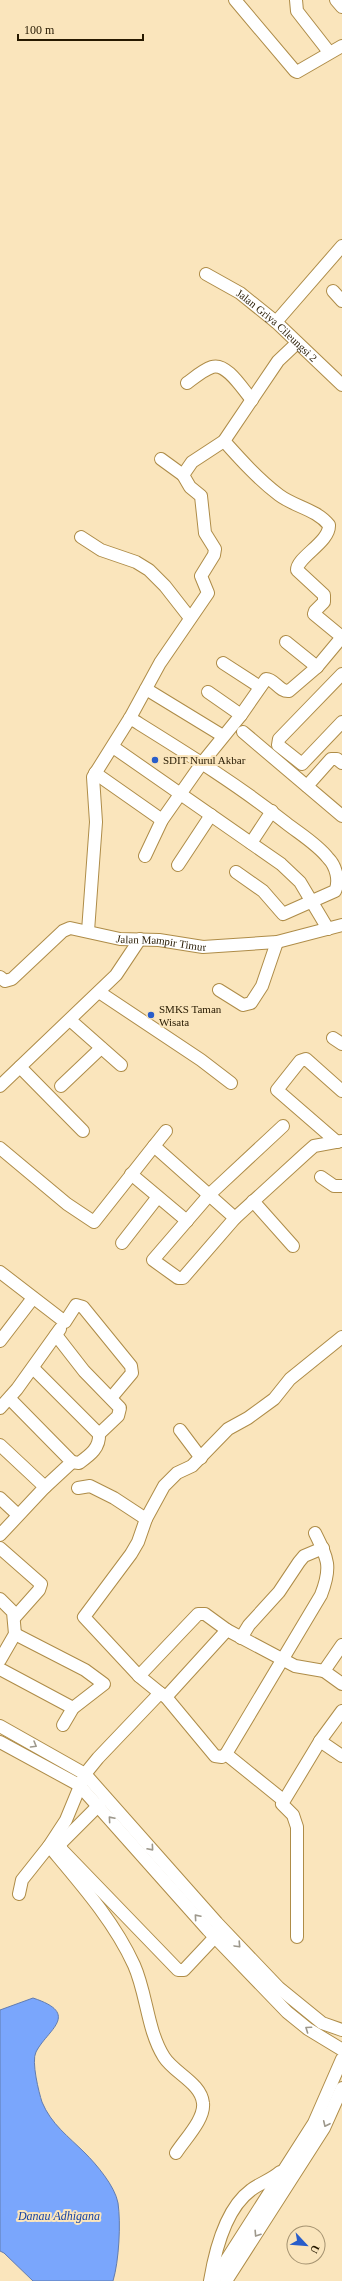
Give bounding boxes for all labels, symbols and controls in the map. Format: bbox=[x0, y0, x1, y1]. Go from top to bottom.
scale bar bbox=[18, 16, 143, 42]
text: 100 m bbox=[24, 23, 55, 37]
street label: Jalan Griya Cileungsi 2 bbox=[235, 286, 320, 364]
place label: SDIT Nurul Akbar bbox=[163, 754, 246, 766]
marker: SDIT Nurul Akbar bbox=[150, 755, 160, 765]
street label: Jalan Mampir Timur bbox=[115, 932, 207, 953]
place label: SMKS Taman Wisata bbox=[159, 1003, 222, 1028]
marker: SMKS Taman Wisata bbox=[146, 1010, 156, 1020]
one-way arrow bbox=[30, 1741, 37, 1748]
one-way arrow bbox=[109, 1817, 116, 1824]
one-way arrow bbox=[146, 1843, 154, 1851]
one-way arrow bbox=[194, 1914, 201, 1922]
one-way arrow bbox=[233, 1940, 241, 1948]
one-way arrow bbox=[306, 2027, 313, 2034]
one-way arrow bbox=[323, 2119, 331, 2127]
water label: Danau Adhigana bbox=[17, 2209, 100, 2223]
north arrow bbox=[286, 2225, 326, 2265]
one-way arrow bbox=[254, 2230, 261, 2237]
text: U bbox=[308, 2243, 322, 2256]

